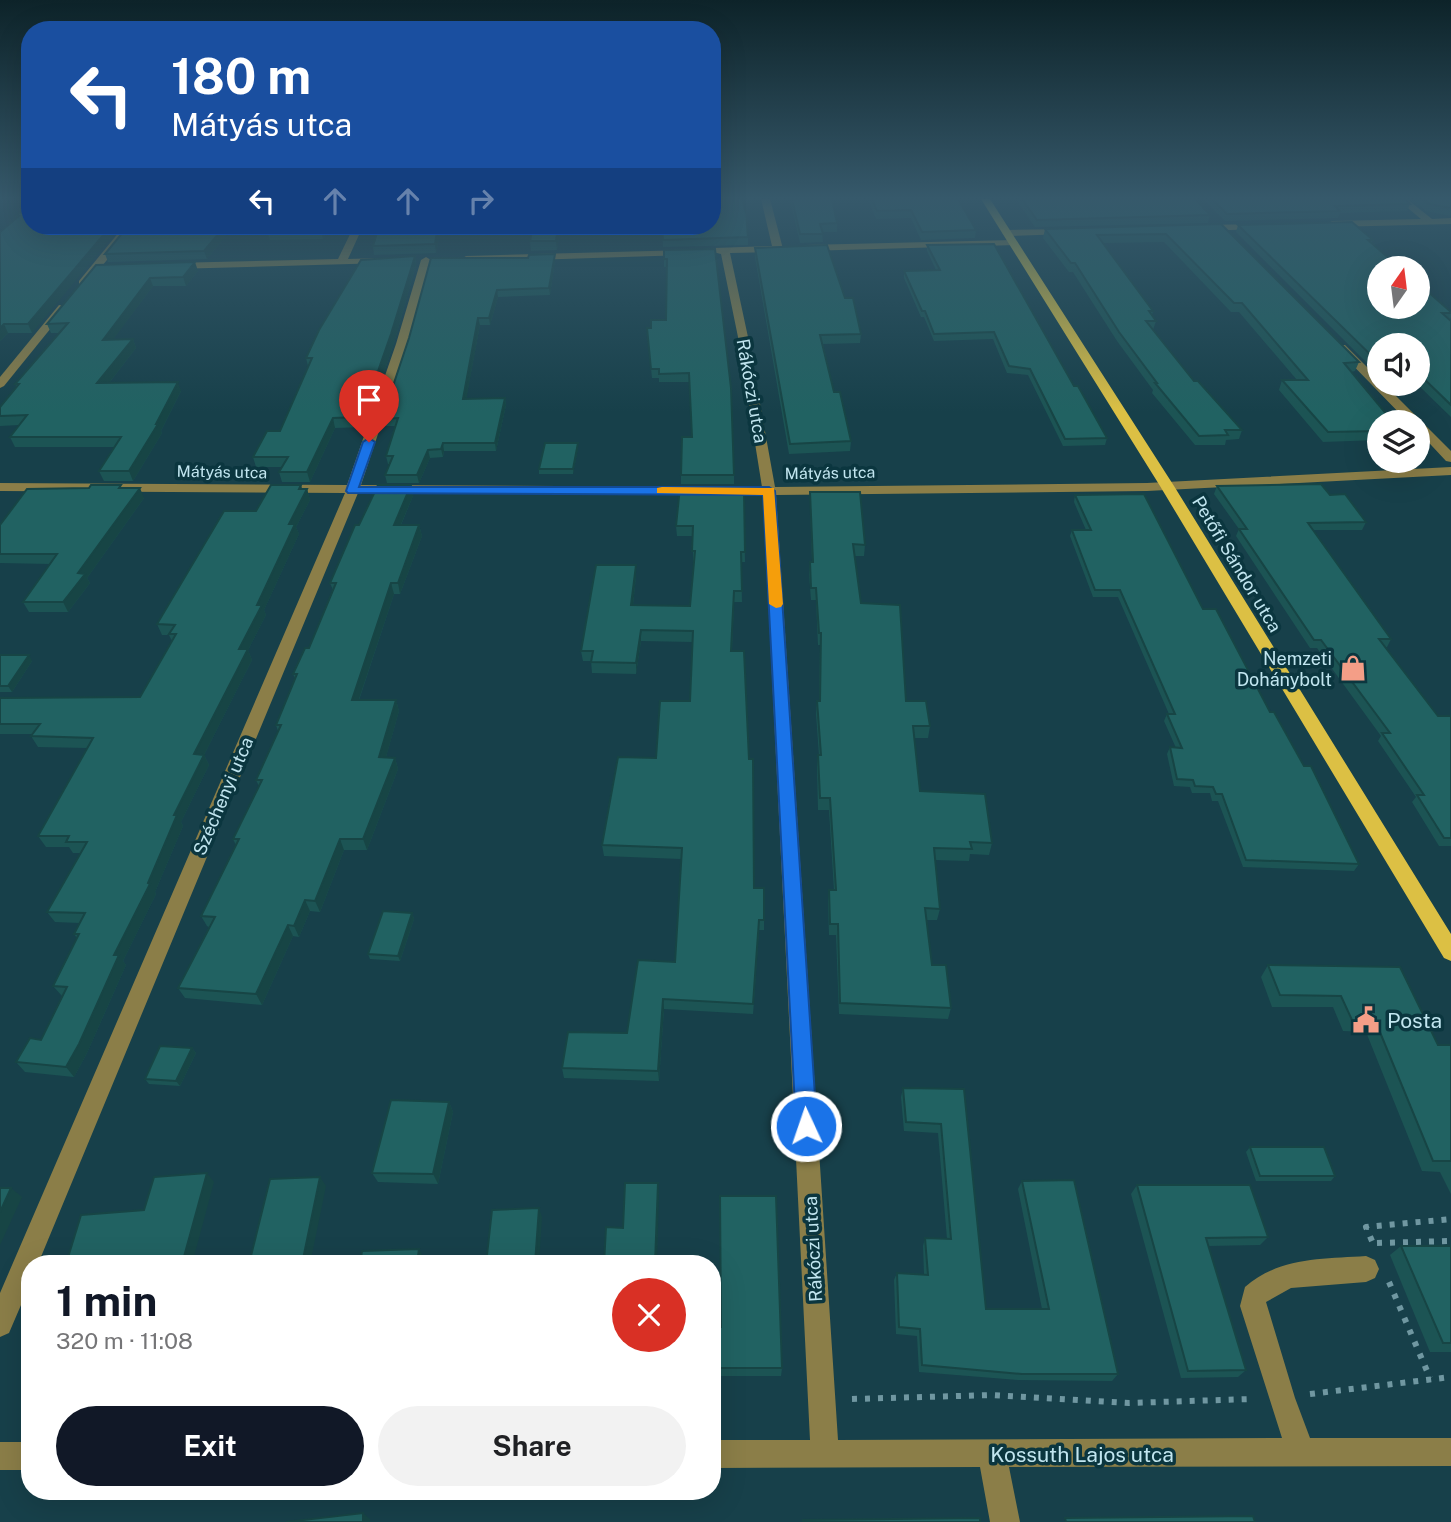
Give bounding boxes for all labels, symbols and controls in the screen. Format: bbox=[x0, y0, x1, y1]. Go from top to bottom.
text: 180 m bbox=[171, 47, 311, 105]
icon: left bbox=[56, 49, 147, 140]
text: Mátyás utca bbox=[171, 106, 352, 143]
icon: left bbox=[243, 182, 281, 220]
icon: ahead bbox=[316, 182, 354, 220]
icon: ahead bbox=[389, 182, 427, 220]
icon: right bbox=[462, 182, 500, 220]
north arrow bbox=[1367, 256, 1430, 318]
map controls bbox=[1367, 256, 1430, 473]
button: sound bbox=[1367, 333, 1430, 396]
street label: Rákóczi utca bbox=[732, 337, 772, 445]
pin bbox=[339, 370, 399, 442]
icon: arrive bbox=[350, 381, 388, 419]
button: layers bbox=[1367, 410, 1430, 473]
street label: Mátyás utca bbox=[177, 462, 267, 482]
street label: Mátyás utca bbox=[785, 463, 875, 483]
street label: Petőfi Sándor utca bbox=[1188, 492, 1286, 636]
place label: Nemzeti Dohánybolt bbox=[1237, 648, 1332, 690]
shop icon: Nemzeti Dohánybolt bbox=[1338, 653, 1368, 683]
street label: Széchenyi utca bbox=[189, 734, 257, 858]
public building icon: Posta bbox=[1351, 1005, 1381, 1035]
place label: Posta bbox=[1387, 1008, 1442, 1033]
position arrow bbox=[769, 1089, 843, 1163]
street label: Rákóczi utca bbox=[800, 1196, 826, 1302]
text: 1 min bbox=[56, 1276, 157, 1325]
button: close bbox=[612, 1278, 686, 1352]
text: 320 m · 11:08 bbox=[56, 1327, 193, 1354]
button: Exit bbox=[56, 1406, 364, 1486]
button: Share bbox=[378, 1406, 686, 1486]
street label: Kossuth Lajos utca bbox=[990, 1442, 1174, 1467]

